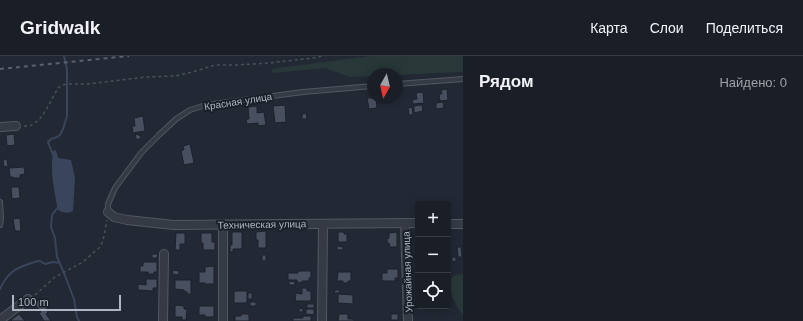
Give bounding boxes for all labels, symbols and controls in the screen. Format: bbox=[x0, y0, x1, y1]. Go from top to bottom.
text: Gridwalk bbox=[20, 17, 100, 38]
text: Карта bbox=[590, 20, 628, 36]
text: Слои bbox=[650, 20, 684, 36]
text: Поделиться bbox=[706, 20, 783, 36]
north arrow bbox=[367, 68, 403, 104]
text: Рядом bbox=[479, 72, 534, 91]
text: Найдено: 0 bbox=[719, 75, 787, 90]
street label: Красная улица bbox=[203, 91, 273, 112]
map controls bbox=[415, 201, 451, 309]
button: + bbox=[415, 201, 451, 237]
street label: Техническая улица bbox=[218, 218, 307, 231]
street label: Урожайная улица bbox=[401, 231, 414, 313]
button: − bbox=[415, 237, 451, 273]
button: locate bbox=[415, 273, 451, 309]
scale bar bbox=[12, 293, 121, 312]
text: 100 m bbox=[18, 296, 49, 308]

